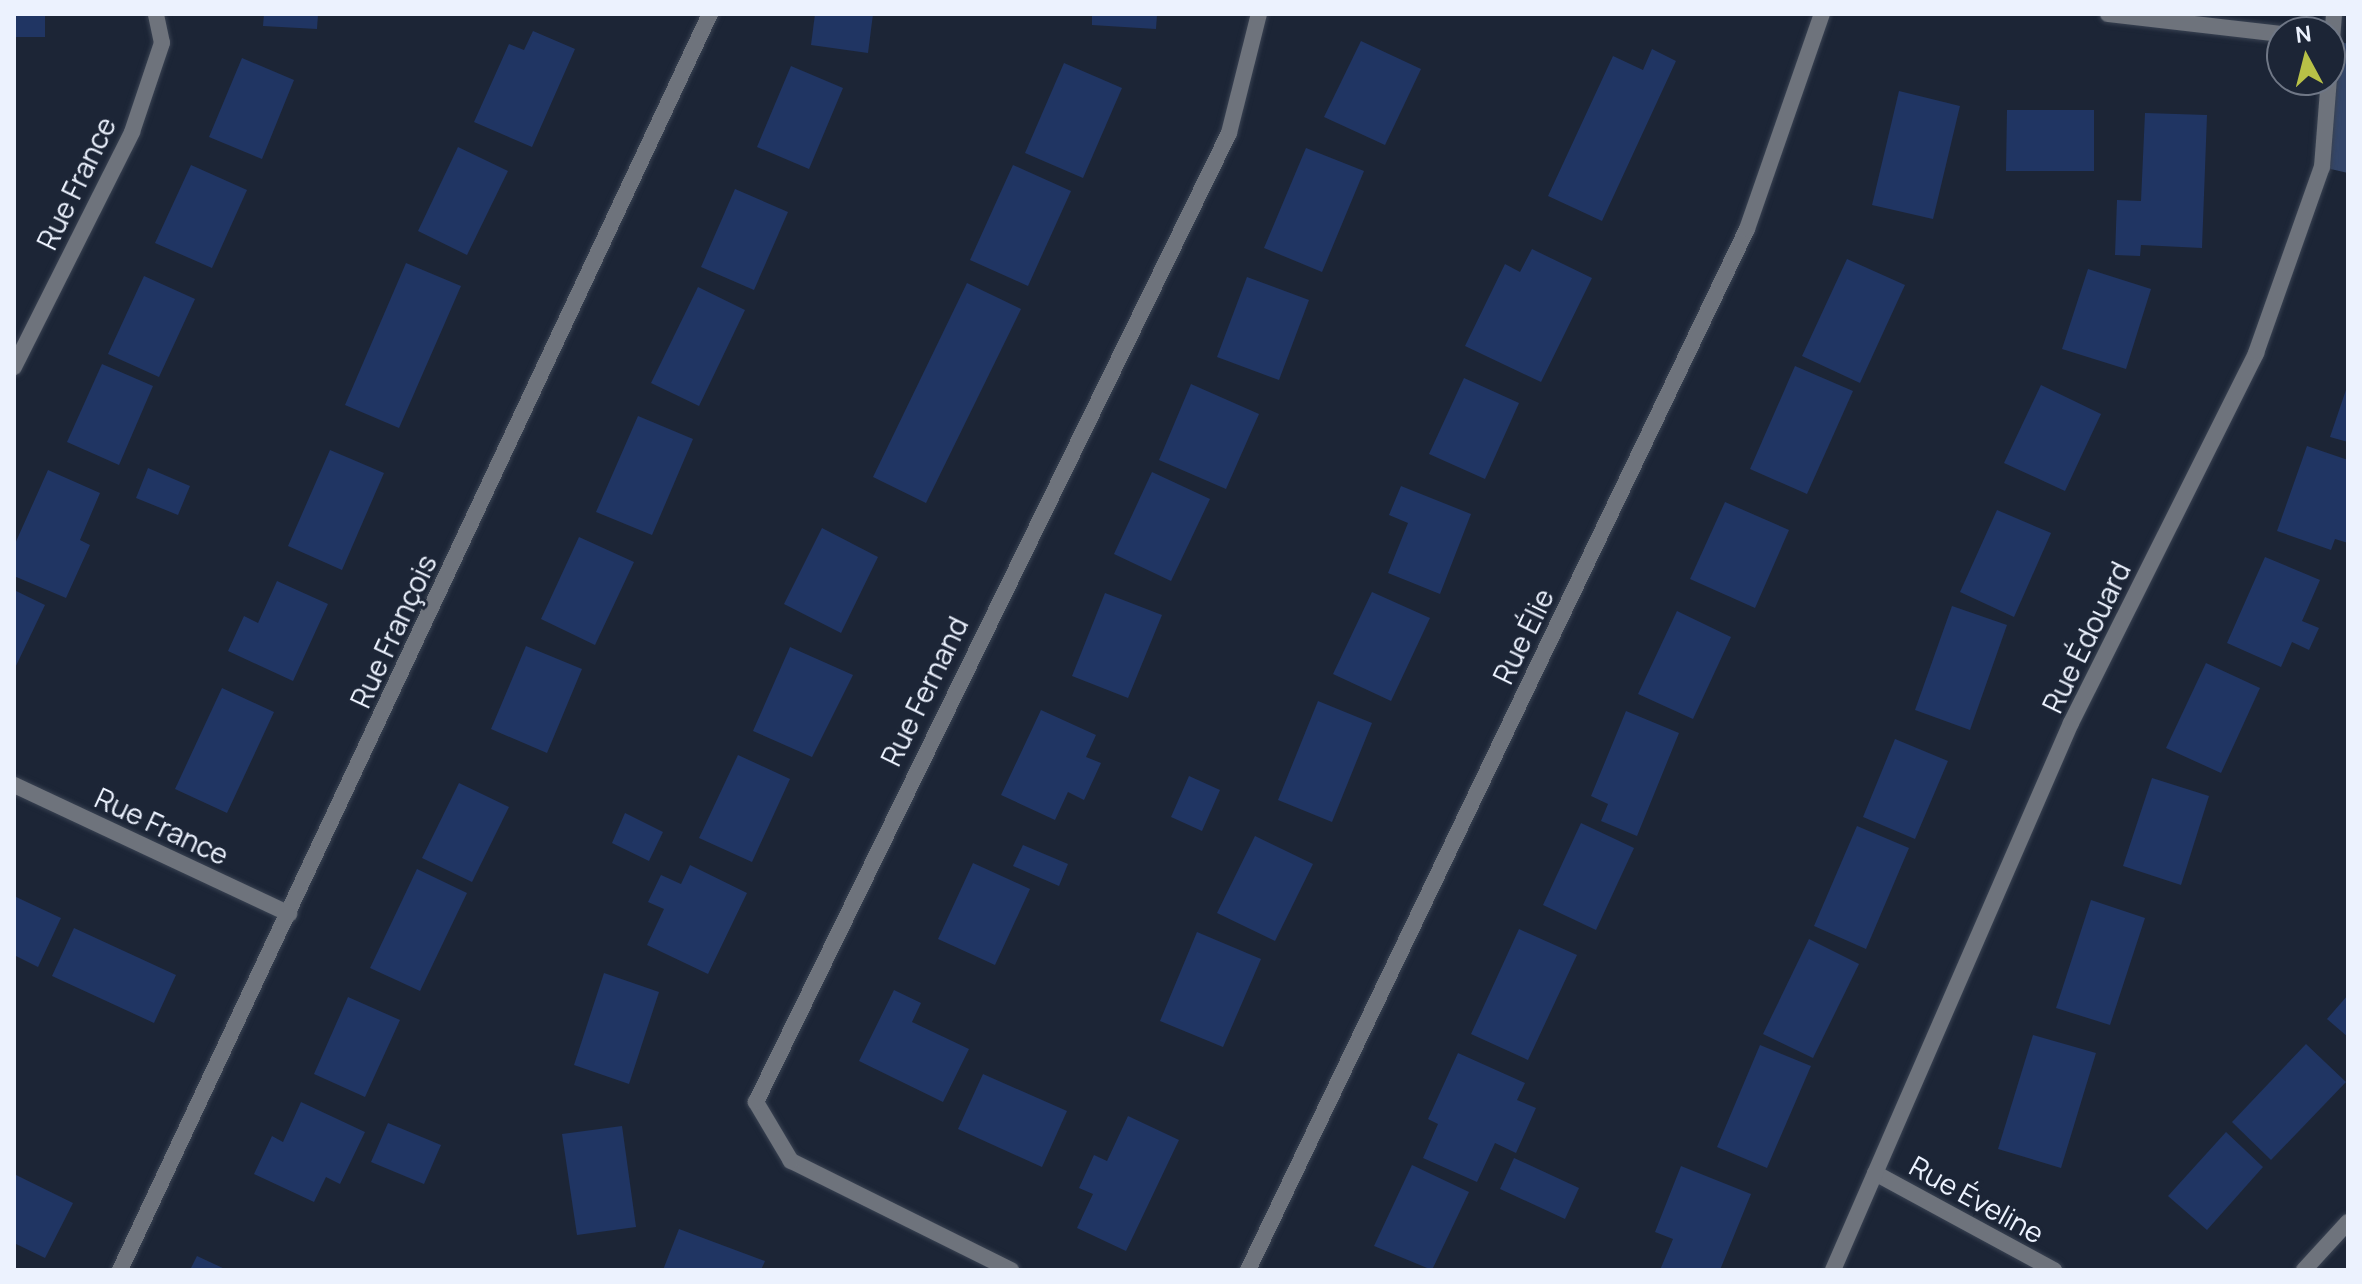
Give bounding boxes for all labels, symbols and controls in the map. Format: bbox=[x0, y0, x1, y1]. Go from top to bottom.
north arrow bbox=[2266, 16, 2346, 96]
text: N bbox=[2294, 18, 2313, 50]
street label: Rue France bbox=[29, 111, 123, 255]
street label: Rue François bbox=[343, 549, 443, 713]
street label: Rue Édouard bbox=[2035, 556, 2137, 718]
street label: Rue Élie bbox=[1486, 583, 1560, 689]
street label: Rue Fernand bbox=[873, 611, 975, 771]
street label: Rue France bbox=[90, 780, 234, 872]
street label: Rue Éveline bbox=[1904, 1148, 2050, 1250]

